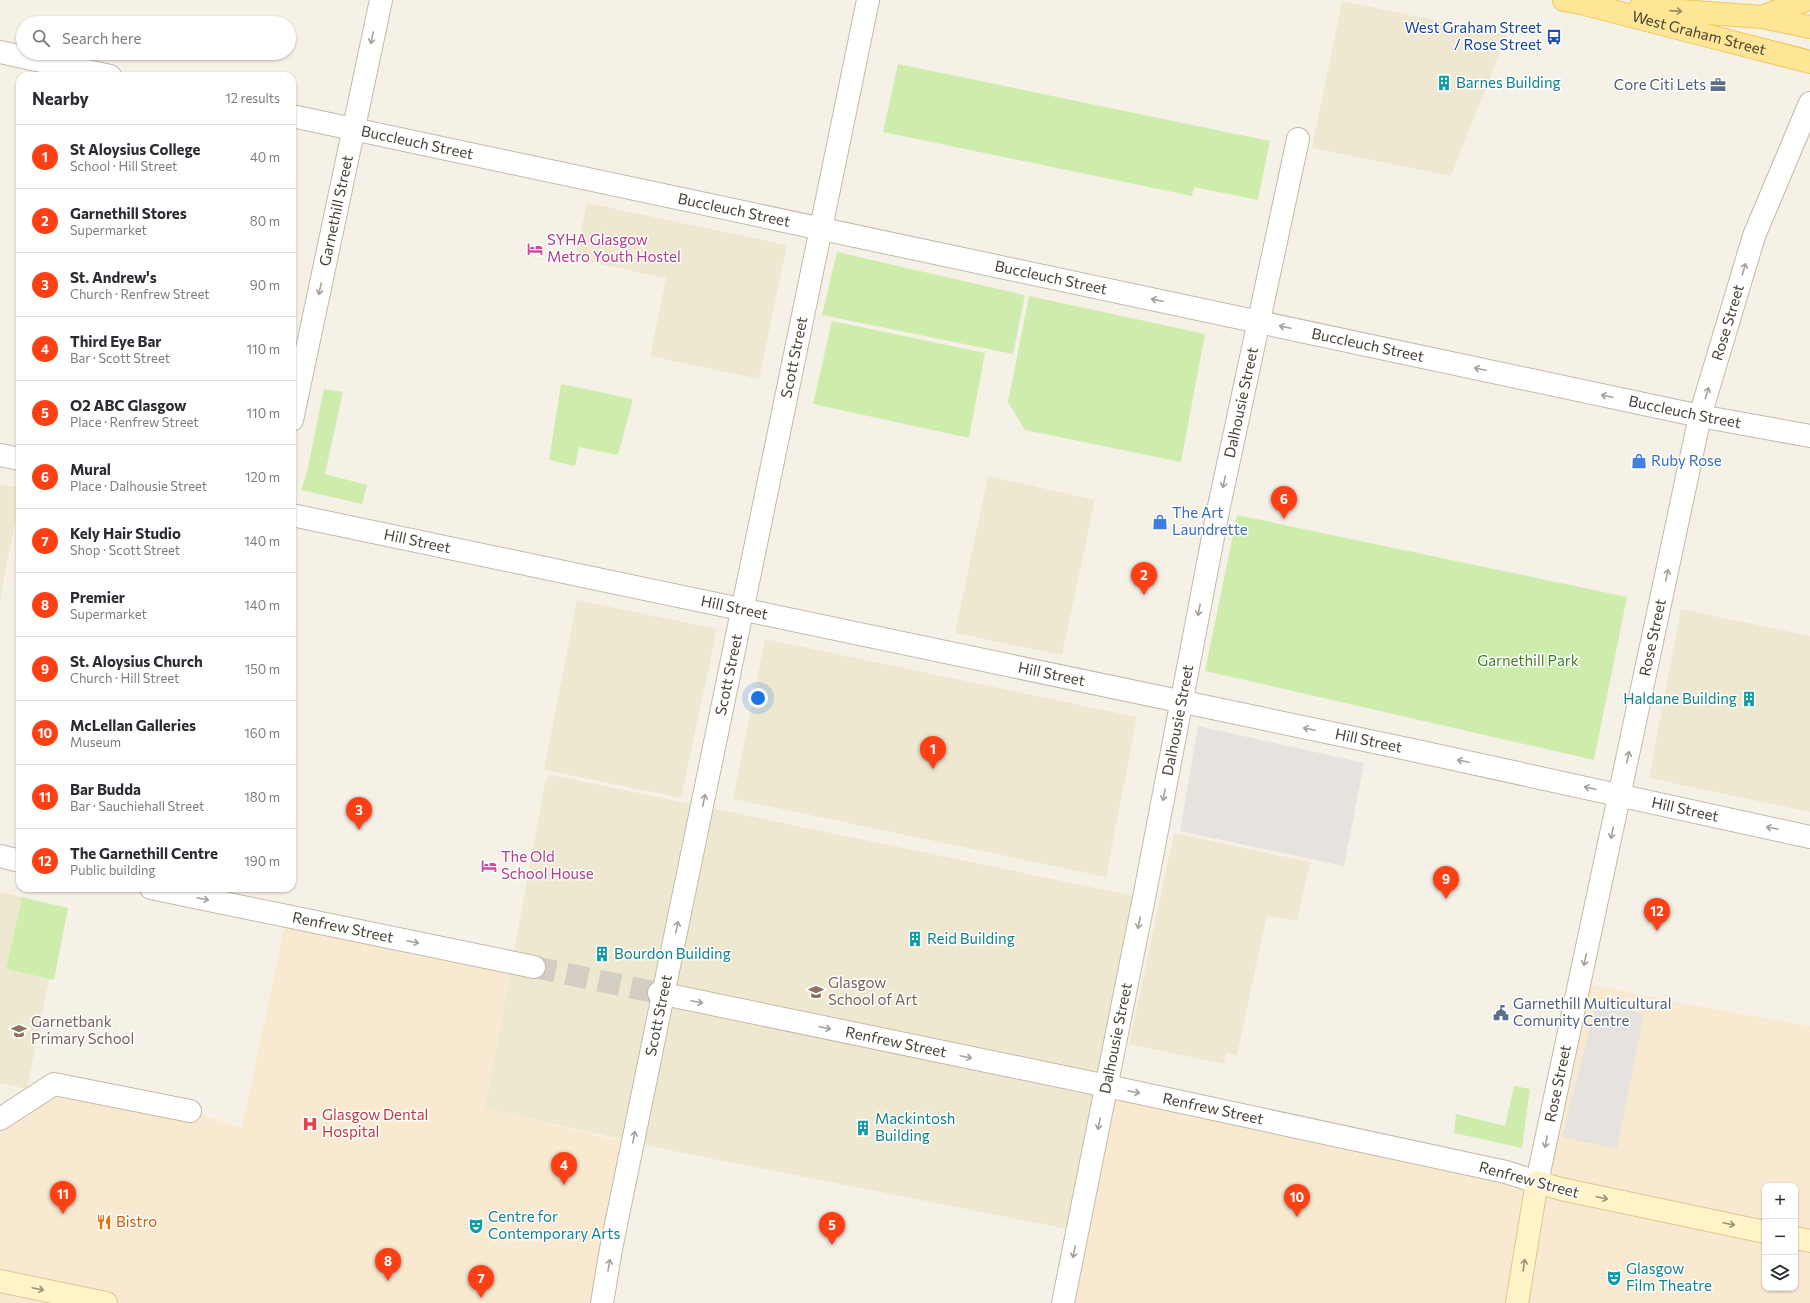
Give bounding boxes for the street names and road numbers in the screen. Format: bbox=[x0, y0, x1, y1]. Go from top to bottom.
street label: West Graham Street bbox=[1630, 7, 1768, 58]
street label: Buccleuch Street bbox=[360, 121, 475, 162]
street label: Garnethill Street bbox=[315, 153, 356, 268]
street label: Buccleuch Street bbox=[676, 188, 792, 230]
street label: Buccleuch Street bbox=[993, 256, 1109, 297]
street label: Rose Street bbox=[1707, 282, 1747, 362]
street label: Scott Street bbox=[776, 315, 811, 400]
street label: Buccleuch Street bbox=[1310, 324, 1426, 365]
street label: Dalhousie Street bbox=[1220, 345, 1261, 459]
street label: Buccleuch Street bbox=[1627, 391, 1743, 431]
street label: Hill Street bbox=[382, 525, 453, 556]
street label: Hill Street bbox=[699, 591, 770, 623]
street label: Rose Street bbox=[1635, 597, 1669, 678]
street label: Scott Street bbox=[711, 632, 745, 717]
street label: Hill Street bbox=[1017, 658, 1087, 689]
street label: Dalhousie Street bbox=[1158, 663, 1196, 777]
street label: Hill Street bbox=[1334, 724, 1404, 756]
street label: Hill Street bbox=[1650, 793, 1721, 825]
street label: Renfrew Street bbox=[291, 907, 395, 946]
street label: Scott Street bbox=[641, 973, 675, 1058]
street label: Dalhousie Street bbox=[1095, 981, 1135, 1095]
street label: Renfrew Street bbox=[844, 1022, 948, 1060]
street label: Rose Street bbox=[1540, 1043, 1574, 1124]
street label: Renfrew Street bbox=[1161, 1088, 1265, 1128]
street label: Renfrew Street bbox=[1477, 1157, 1581, 1201]

